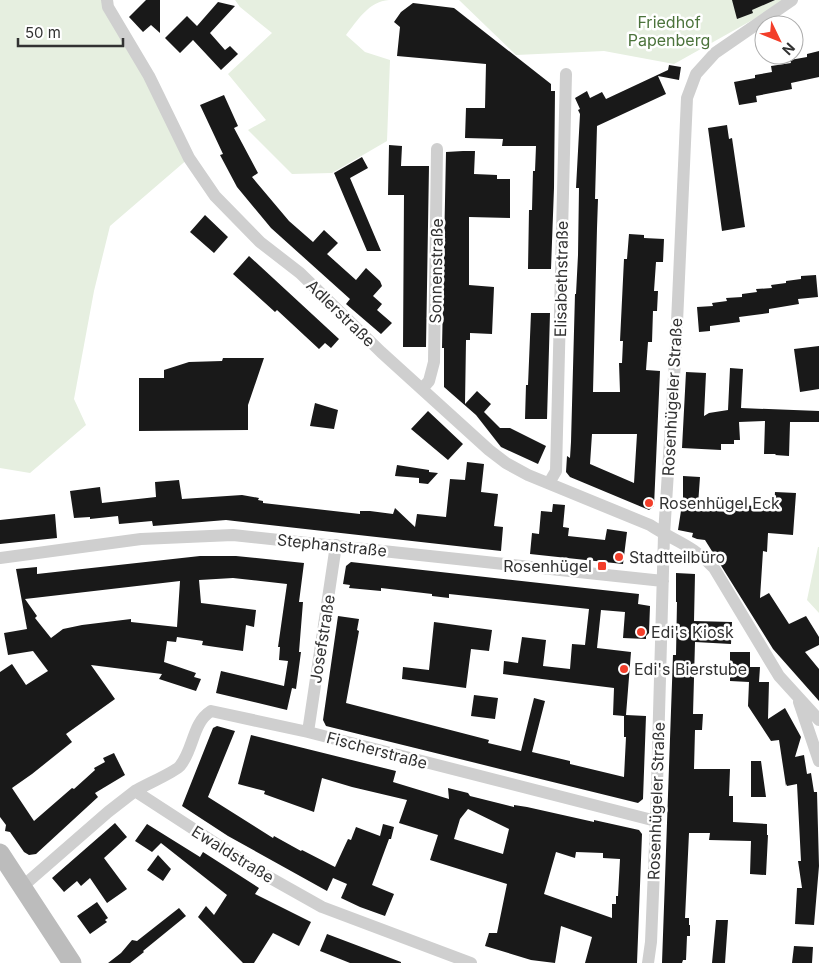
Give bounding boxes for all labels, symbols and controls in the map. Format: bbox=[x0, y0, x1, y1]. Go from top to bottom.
park label: Friedhof Papenberg bbox=[628, 12, 710, 50]
scale bar bbox=[18, 15, 122, 47]
north arrow bbox=[754, 15, 804, 65]
text: 50 m bbox=[25, 23, 61, 42]
text: N bbox=[779, 40, 799, 59]
street label: Sonnenstraße bbox=[425, 218, 447, 324]
street label: Elisabethstraße bbox=[550, 221, 572, 337]
street label: Adlerstraße bbox=[302, 275, 380, 351]
street label: Rosenhügeler Straße bbox=[658, 317, 686, 477]
place label: Rosenhügel Eck bbox=[659, 493, 780, 513]
marker: Rosenhügel Eck bbox=[643, 497, 655, 509]
street label: Stephanstraße bbox=[276, 529, 388, 561]
place label: Stadtteilbüro bbox=[629, 547, 725, 567]
marker: Stadtteilbüro bbox=[613, 551, 625, 563]
place label: Rosenhügel bbox=[503, 556, 592, 576]
marker: Rosenhügel bbox=[596, 560, 608, 572]
street label: Josefstraße bbox=[305, 593, 339, 685]
place label: Edi's Kiosk bbox=[651, 622, 734, 642]
marker: Edi's Kiosk bbox=[635, 626, 647, 638]
place label: Edi's Bierstube bbox=[634, 659, 747, 679]
marker: Edi's Bierstube bbox=[618, 663, 630, 675]
street label: Rosenhügeler Straße bbox=[643, 722, 669, 880]
street label: Fischerstraße bbox=[324, 727, 430, 773]
street label: Ewaldstraße bbox=[188, 821, 278, 887]

